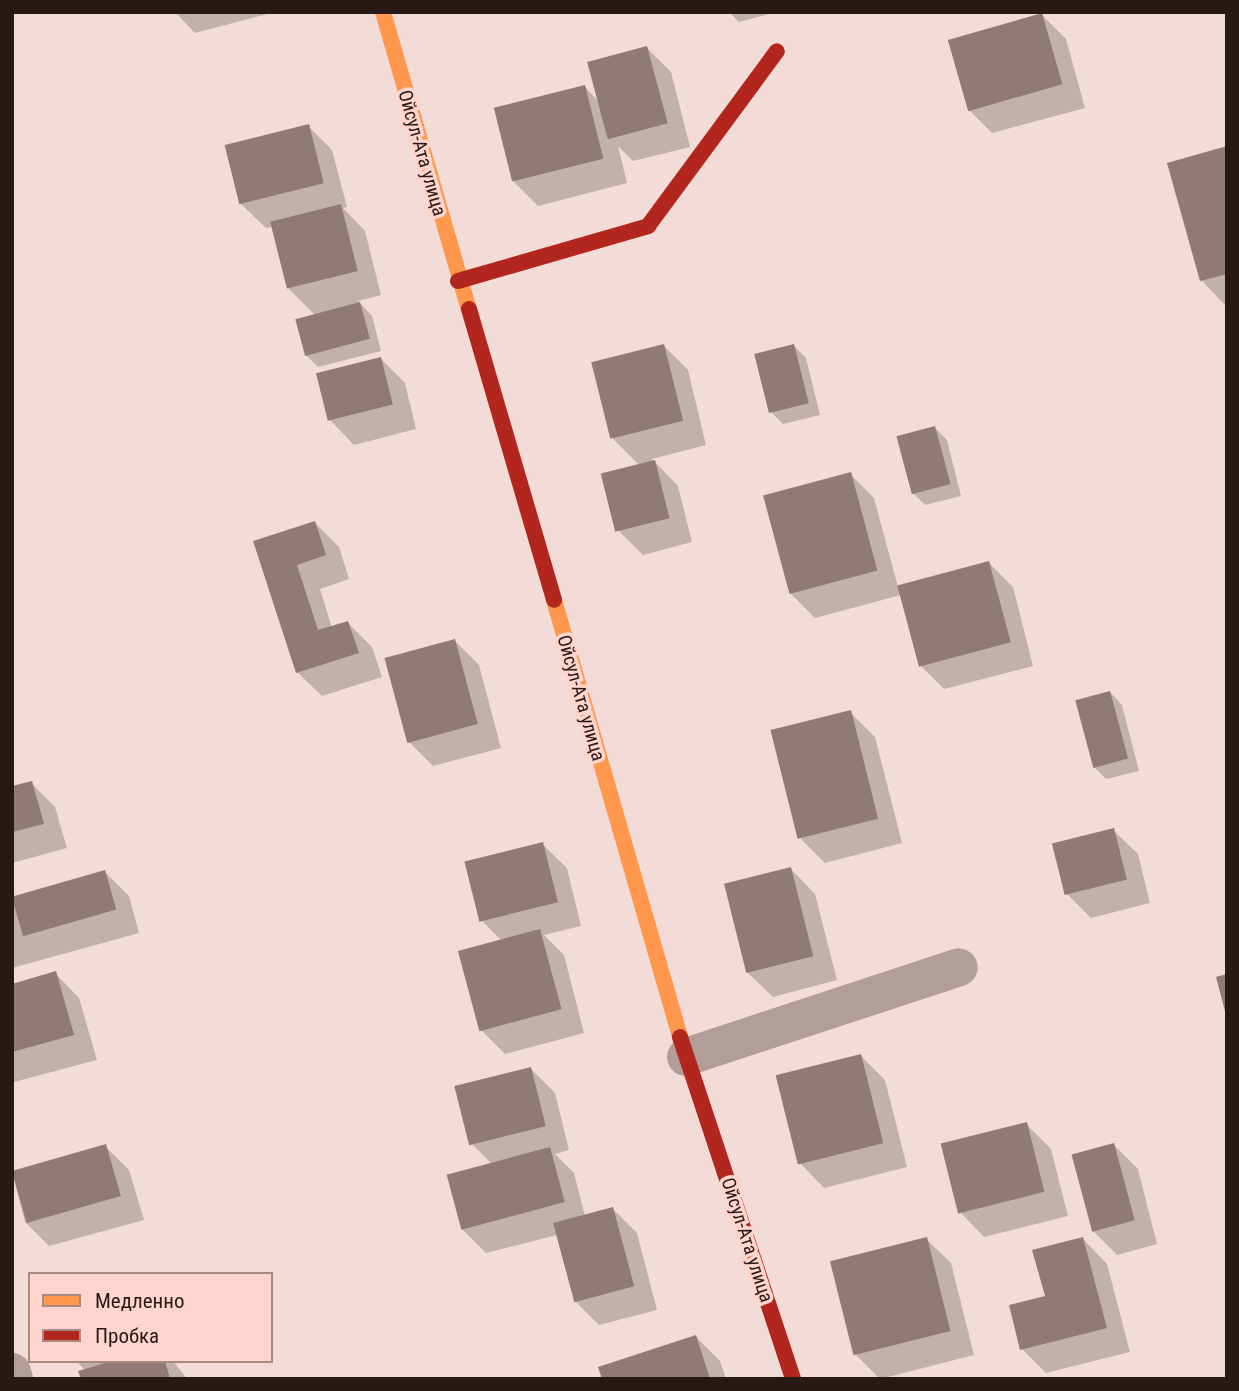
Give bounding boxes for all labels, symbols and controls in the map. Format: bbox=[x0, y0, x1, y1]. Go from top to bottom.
street label: Ойсул-Ата улица bbox=[393, 88, 451, 218]
street label: Ойсул-Ата улица bbox=[552, 633, 610, 763]
street label: Ойсул-Ата улица bbox=[716, 1175, 778, 1305]
legend bbox=[28, 1272, 273, 1363]
text: Медленно bbox=[95, 1289, 184, 1313]
text: Пробка bbox=[95, 1324, 159, 1348]

